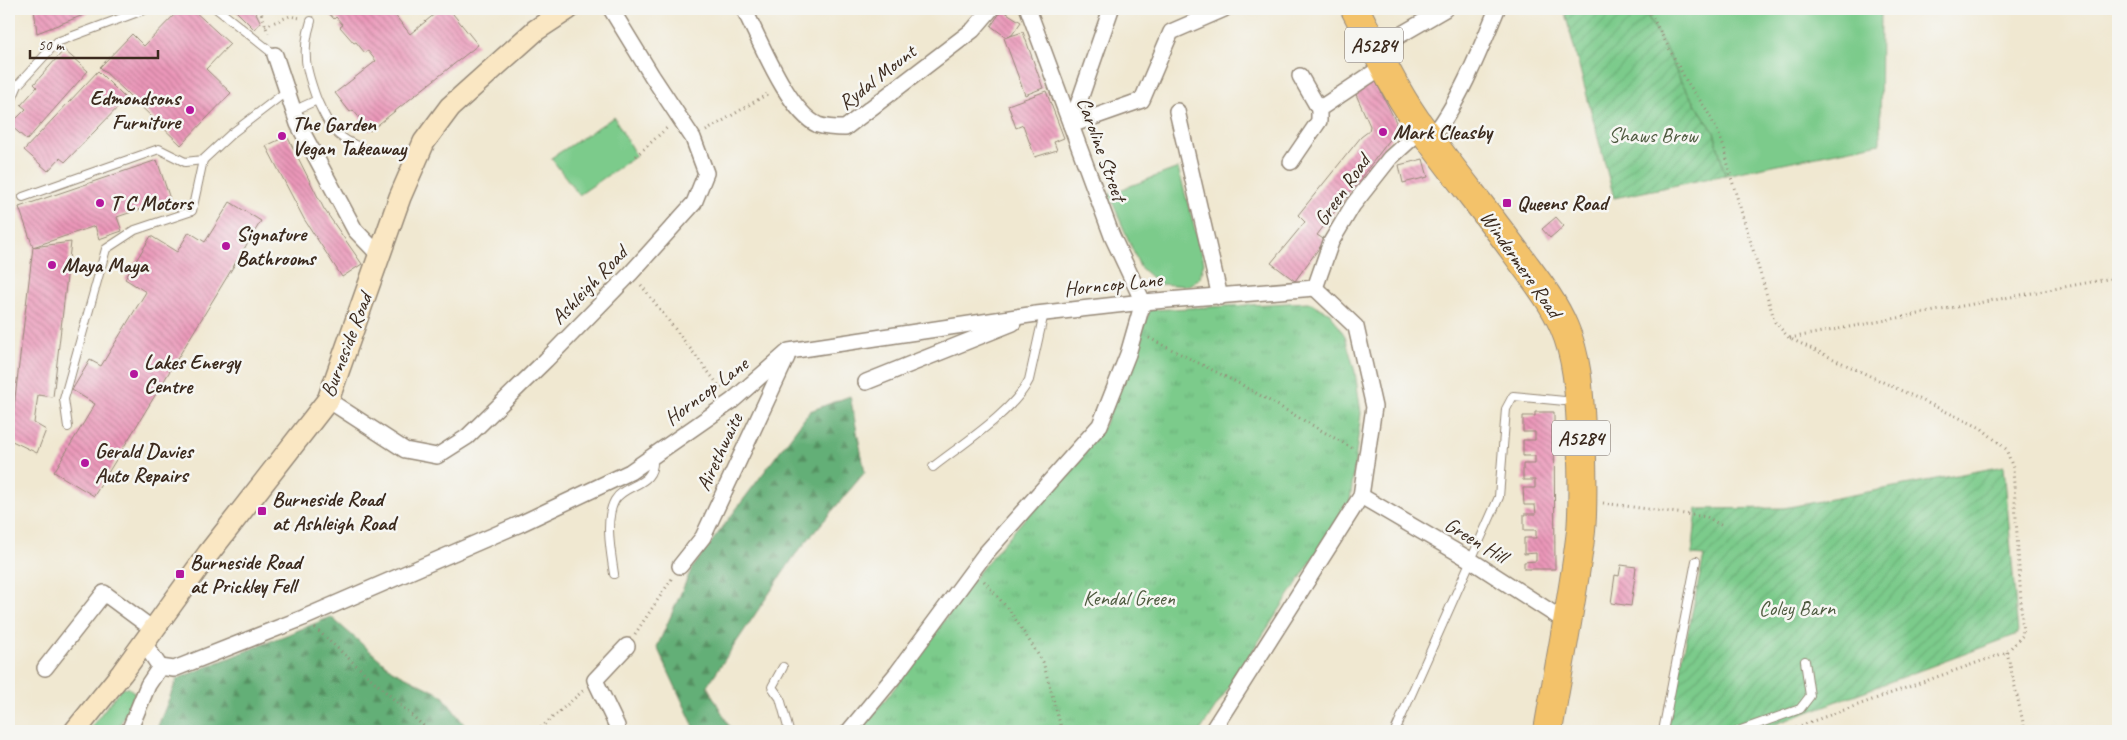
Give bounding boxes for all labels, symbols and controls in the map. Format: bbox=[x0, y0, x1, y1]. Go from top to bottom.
scale bar bbox=[30, 28, 158, 60]
road number: A5284 bbox=[1345, 28, 1403, 62]
text: 50 m bbox=[38, 36, 65, 55]
street label: Rydal Mount bbox=[833, 37, 923, 115]
place label: Edmondsons Furniture bbox=[90, 85, 183, 135]
street label: Caroline Street bbox=[1071, 94, 1134, 207]
marker: Edmondsons Furniture bbox=[184, 104, 196, 116]
place label: The Garden Vegan Takeaway bbox=[292, 111, 408, 162]
place label: Mark Cleasby bbox=[1393, 119, 1495, 145]
park label: Shaws Brow bbox=[1608, 122, 1700, 148]
marker: Mark Cleasby bbox=[1377, 126, 1389, 138]
marker: The Garden Vegan Takeaway bbox=[276, 130, 288, 142]
street label: Green Road bbox=[1308, 147, 1378, 231]
place label: T C Motors bbox=[110, 190, 195, 216]
place label: Queens Road bbox=[1517, 190, 1611, 216]
marker: T C Motors bbox=[94, 197, 106, 209]
marker: Queens Road bbox=[1501, 197, 1513, 209]
street label: Windermere Road bbox=[1474, 205, 1569, 325]
place label: Signature Bathrooms bbox=[236, 221, 318, 271]
street label: Ashleigh Road bbox=[545, 238, 635, 330]
marker: Signature Bathrooms bbox=[220, 240, 232, 252]
place label: Maya Maya bbox=[62, 252, 149, 279]
marker: Maya Maya bbox=[46, 259, 58, 271]
street label: Horncop Lane bbox=[1063, 266, 1165, 302]
street label: Burneside Road bbox=[314, 286, 379, 401]
place label: Lakes Energy Centre bbox=[144, 349, 243, 399]
street label: Horncop Lane bbox=[659, 350, 755, 431]
marker: Lakes Energy Centre bbox=[128, 368, 140, 380]
street label: Airethwaite bbox=[690, 408, 749, 495]
road number: A5284 bbox=[1552, 420, 1610, 456]
place label: Gerald Davies Auto Repairs bbox=[95, 438, 195, 488]
marker: Gerald Davies Auto Repairs bbox=[79, 457, 91, 469]
place label: Burneside Road at Ashleigh Road bbox=[272, 486, 399, 536]
marker: Burneside Road at Ashleigh Road bbox=[256, 505, 268, 517]
street label: Green Hill bbox=[1440, 511, 1515, 571]
place label: Burneside Road at Prickley Fell bbox=[190, 549, 305, 599]
marker: Burneside Road at Prickley Fell bbox=[174, 568, 186, 580]
park label: Kendal Green bbox=[1083, 585, 1176, 611]
park label: Coley Barn bbox=[1759, 595, 1836, 621]

